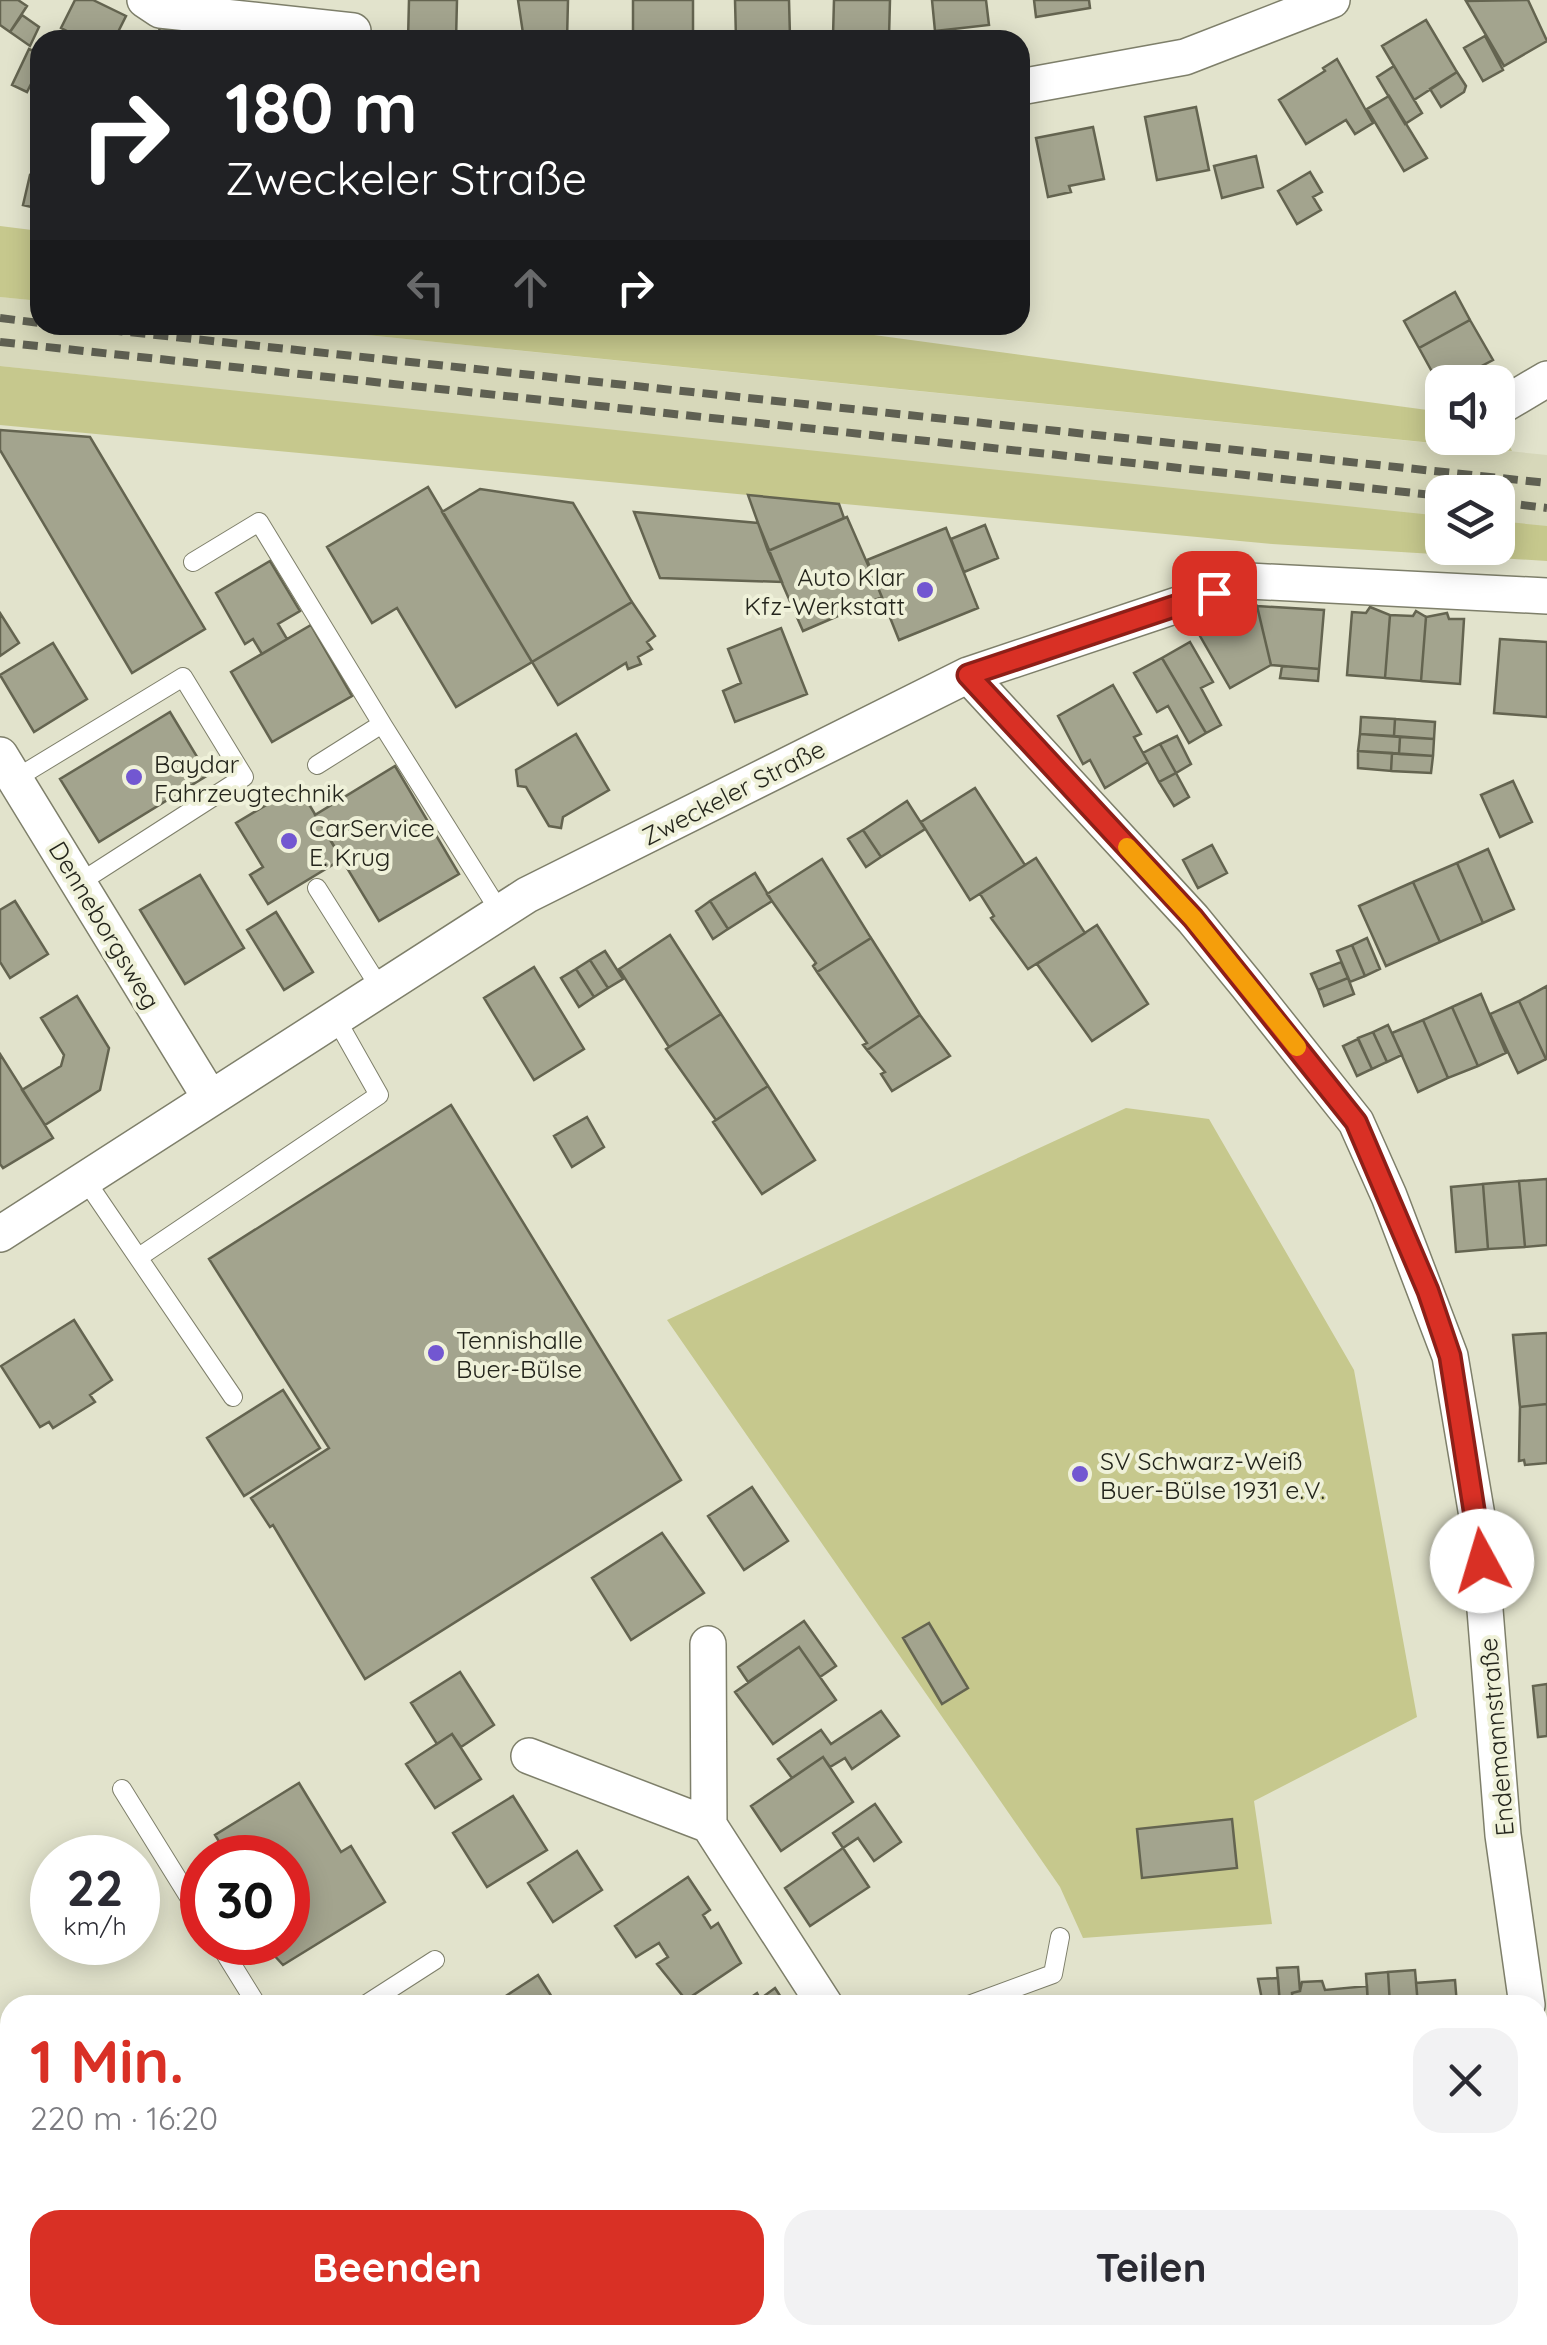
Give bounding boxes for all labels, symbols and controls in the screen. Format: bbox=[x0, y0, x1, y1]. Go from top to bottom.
text: 180 m bbox=[225, 63, 418, 151]
icon: right bbox=[60, 70, 190, 200]
text: Zweckeler Straße bbox=[225, 150, 587, 206]
icon: left bbox=[398, 260, 453, 315]
icon: ahead bbox=[503, 260, 558, 315]
icon: right bbox=[608, 260, 663, 315]
map controls bbox=[1425, 365, 1515, 565]
button: sound bbox=[1425, 365, 1515, 455]
button: layers bbox=[1425, 475, 1515, 565]
pin bbox=[1172, 551, 1257, 636]
place label: Auto Klar Kfz-Werkstatt bbox=[744, 561, 905, 621]
icon: arrive bbox=[1187, 566, 1242, 621]
marker: Auto Klar Kfz-Werkstatt bbox=[914, 579, 936, 601]
street label: Zweckeler Straße bbox=[636, 732, 830, 852]
place label: Baydar Fahrzeugtechnik bbox=[154, 748, 345, 808]
marker: Baydar Fahrzeugtechnik bbox=[123, 766, 145, 788]
place label: CarService E. Krug bbox=[309, 812, 435, 872]
marker: CarService E. Krug bbox=[278, 830, 300, 852]
street label: Denneborgsweg bbox=[43, 835, 167, 1015]
place label: Tennishalle Buer-Bülse bbox=[456, 1324, 583, 1384]
marker: Tennishalle Buer-Bülse bbox=[425, 1342, 447, 1364]
place label: SV Schwarz-Weiß Buer-Bülse 1931 e.V. bbox=[1100, 1445, 1325, 1505]
marker: SV Schwarz-Weiß Buer-Bülse 1931 e.V. bbox=[1069, 1463, 1091, 1485]
position arrow bbox=[1430, 1509, 1534, 1613]
street label: Endemannstraße bbox=[1472, 1637, 1520, 1837]
speed limit sign: 30 bbox=[180, 1835, 310, 1965]
text: 22 bbox=[67, 1856, 123, 1919]
text: km/h bbox=[63, 1910, 127, 1941]
text: 1 Min. bbox=[30, 2023, 184, 2098]
button: close bbox=[1413, 2028, 1518, 2133]
text: 220 m · 16:20 bbox=[30, 2098, 218, 2138]
button: Beenden bbox=[30, 2210, 764, 2325]
button: Teilen bbox=[784, 2210, 1518, 2325]

